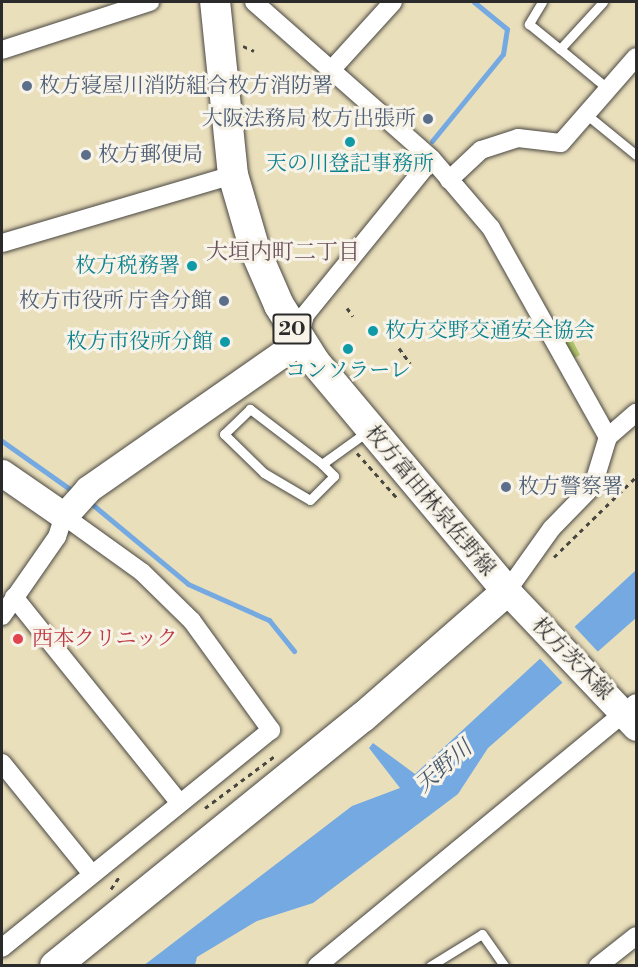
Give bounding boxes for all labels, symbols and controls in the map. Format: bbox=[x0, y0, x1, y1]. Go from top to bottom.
place label: 枚方寝屋川消防組合枚方消防署 bbox=[39, 73, 333, 99]
marker: 枚方寝屋川消防組合枚方消防署 bbox=[20, 79, 34, 93]
place label: 大阪法務局 枚方出張所 bbox=[202, 106, 416, 132]
marker: 大阪法務局 枚方出張所 bbox=[421, 112, 435, 126]
marker: 天の川登記事務所 bbox=[343, 135, 357, 149]
place label: 枚方郵便局 bbox=[98, 142, 203, 168]
marker: 枚方郵便局 bbox=[79, 148, 93, 162]
place label: 天の川登記事務所 bbox=[266, 151, 434, 177]
district label: 大垣内町二丁目 bbox=[206, 240, 360, 266]
place label: 枚方税務署 bbox=[75, 253, 180, 279]
marker: 枚方税務署 bbox=[185, 259, 199, 273]
place label: 枚方市役所 庁舎分館 bbox=[19, 288, 212, 314]
marker: 枚方市役所 庁舎分館 bbox=[217, 294, 231, 308]
road number: 20 bbox=[271, 312, 313, 346]
place label: 枚方交野交通安全協会 bbox=[385, 318, 595, 344]
marker: 枚方交野交通安全協会 bbox=[366, 324, 380, 338]
place label: 枚方市役所分館 bbox=[66, 329, 213, 355]
marker: 枚方市役所分館 bbox=[218, 335, 232, 349]
marker: コンソラーレ bbox=[341, 342, 355, 356]
place label: コンソラーレ bbox=[285, 358, 411, 384]
street label: 枚方富田林泉佐野線 bbox=[360, 421, 500, 581]
place label: 枚方警察署 bbox=[518, 474, 623, 500]
marker: 枚方警察署 bbox=[499, 480, 513, 494]
street label: 枚方茨木線 bbox=[526, 612, 618, 706]
place label: 西本クリニック bbox=[32, 626, 179, 652]
marker: 西本クリニック bbox=[9, 630, 27, 648]
water label: 天野川 bbox=[410, 735, 478, 799]

